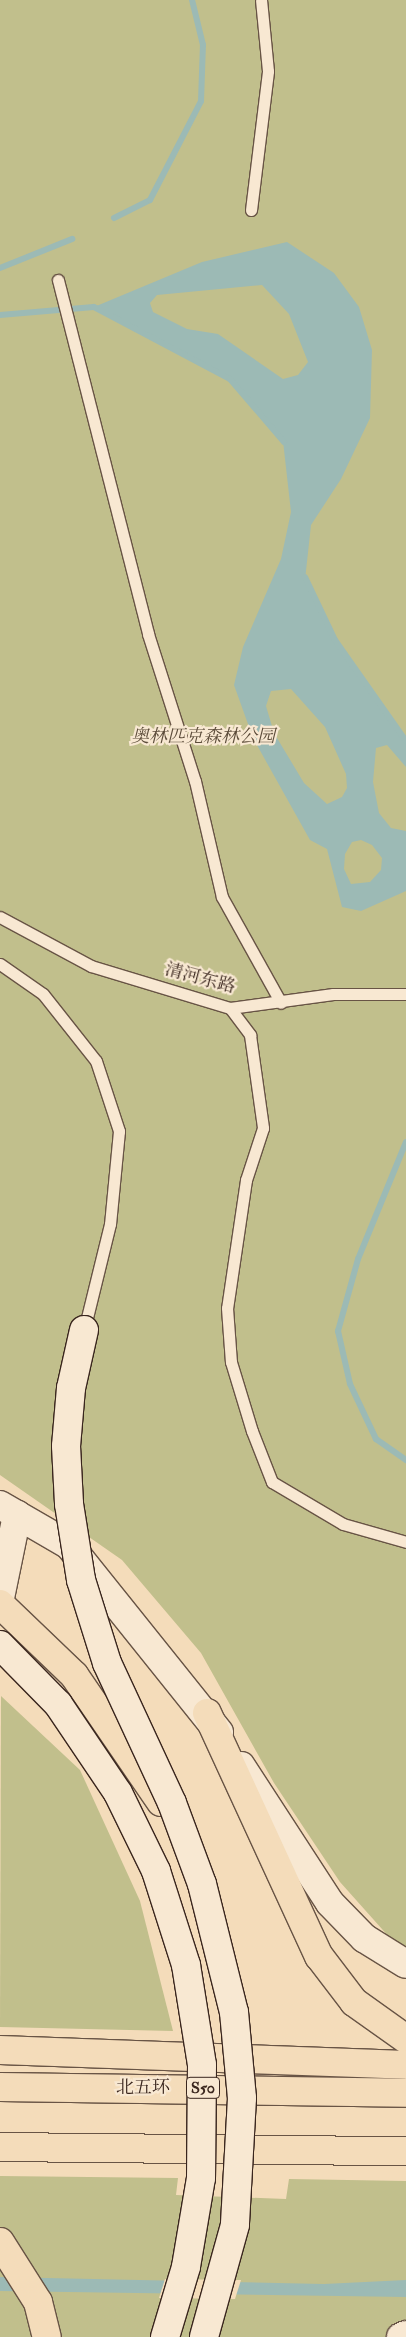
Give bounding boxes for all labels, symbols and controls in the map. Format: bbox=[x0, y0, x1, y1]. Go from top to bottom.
park label: 奥林匹克森林公园 bbox=[131, 726, 275, 748]
street label: 清河东路 bbox=[162, 959, 238, 999]
road number: S50 bbox=[186, 2074, 220, 2102]
street label: 北五环 bbox=[116, 2077, 170, 2099]

